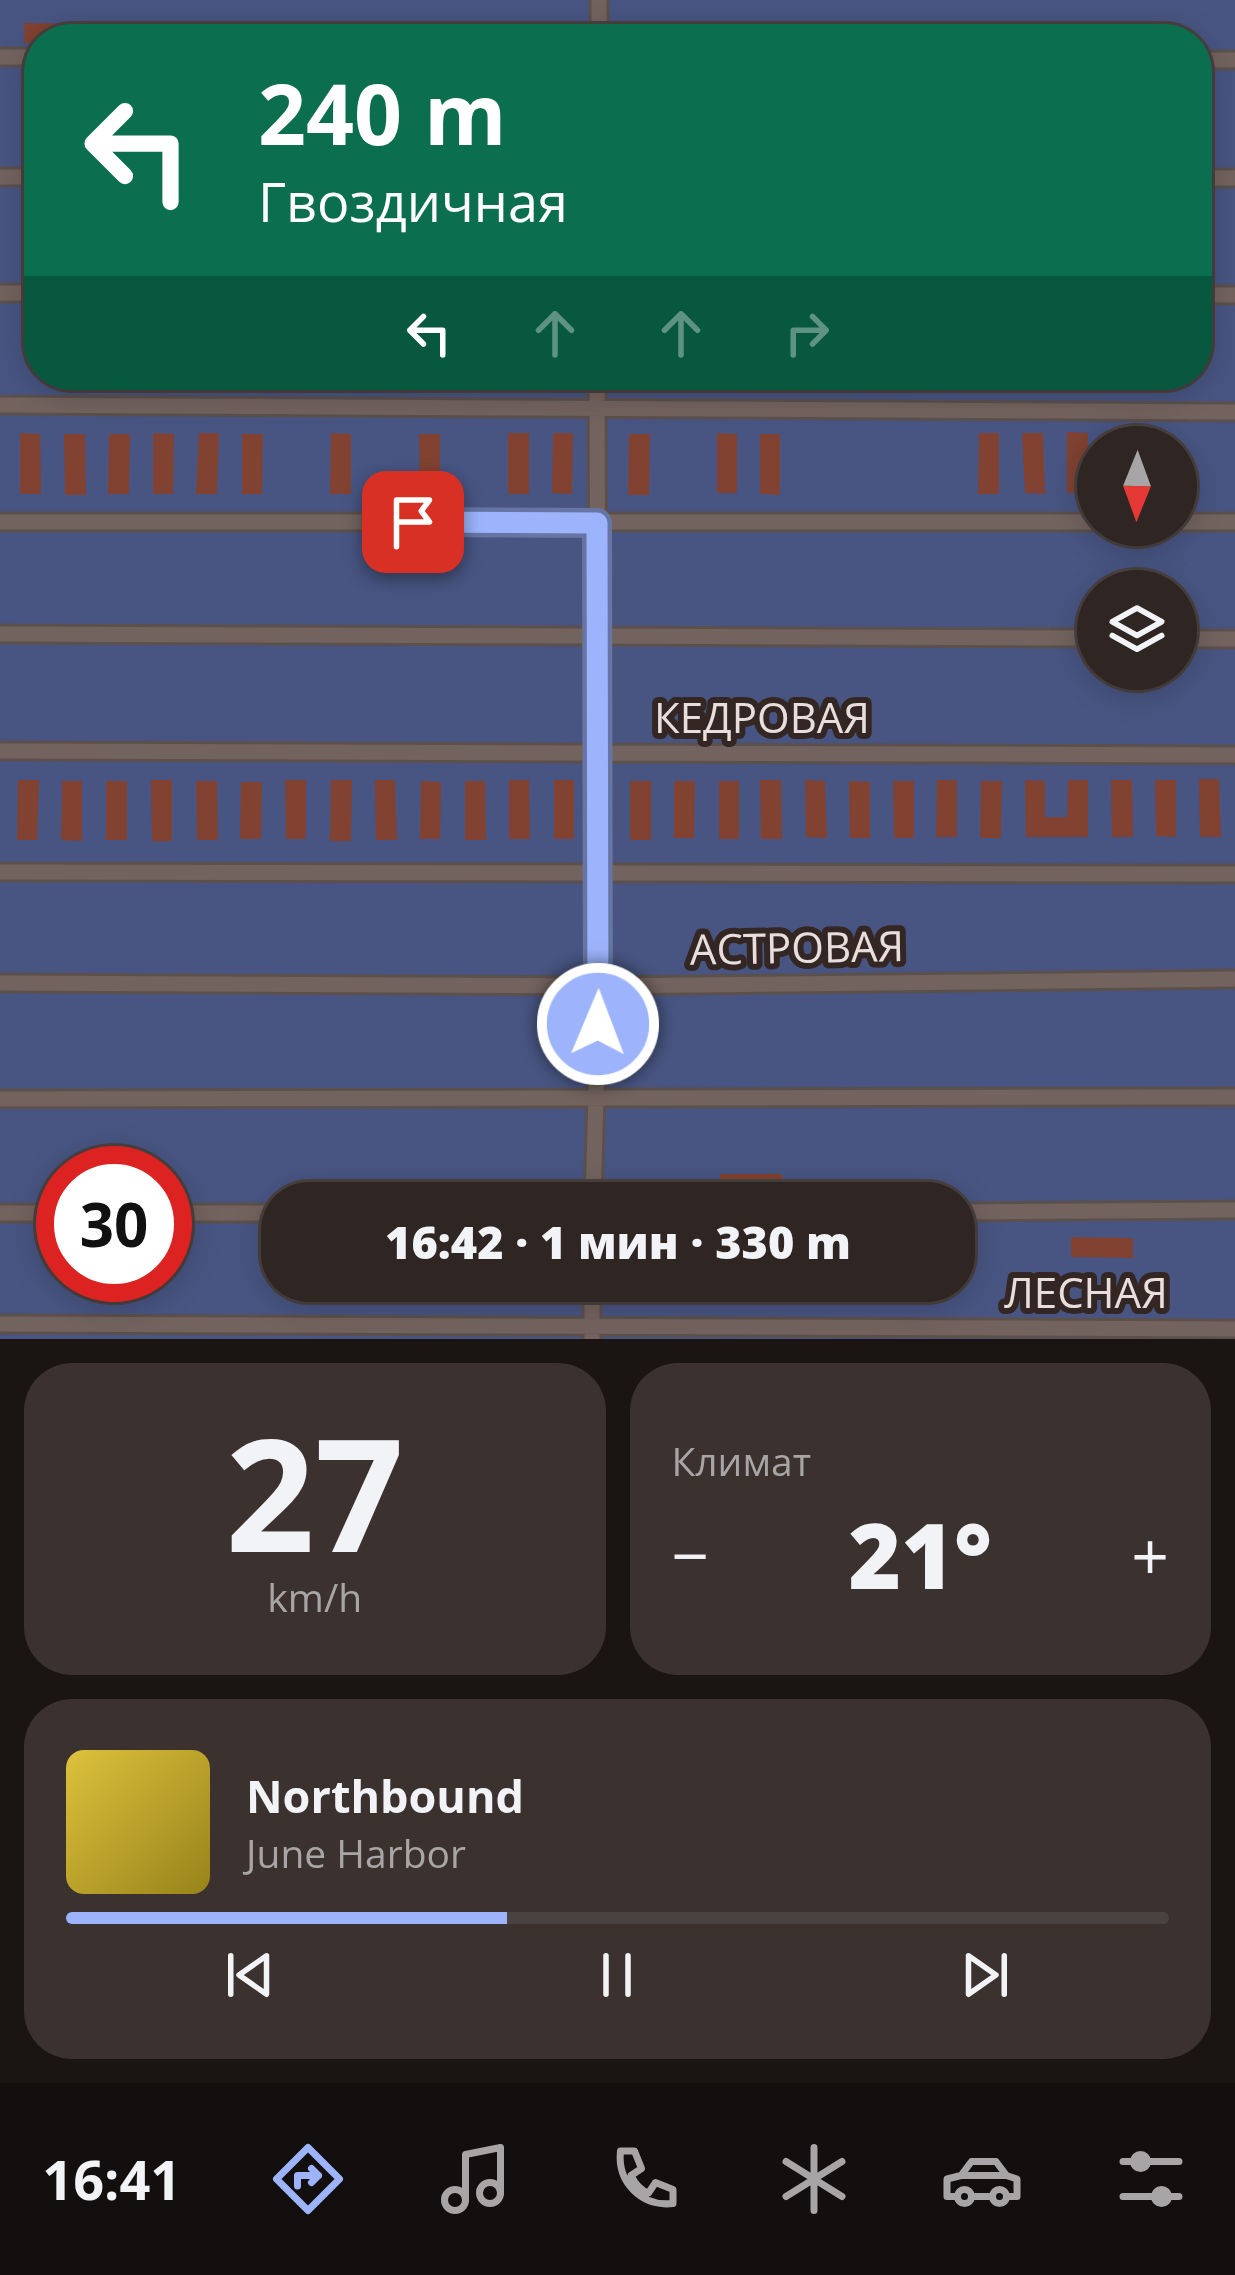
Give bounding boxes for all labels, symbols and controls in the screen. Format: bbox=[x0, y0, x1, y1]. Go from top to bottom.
text: 240 m bbox=[258, 55, 506, 170]
icon: left bbox=[60, 72, 216, 228]
text: Гвоздичная bbox=[258, 164, 568, 238]
icon: left bbox=[396, 300, 462, 366]
icon: ahead bbox=[522, 300, 588, 366]
icon: ahead bbox=[648, 300, 714, 366]
icon: right bbox=[774, 300, 840, 366]
north arrow bbox=[1077, 426, 1197, 546]
map controls bbox=[1077, 426, 1197, 690]
pin bbox=[362, 471, 464, 573]
icon: arrive bbox=[380, 489, 446, 555]
button: layers bbox=[1077, 570, 1197, 690]
street label: КЕДРОВАЯ bbox=[654, 688, 870, 745]
street label: АСТРОВАЯ bbox=[689, 916, 905, 977]
position arrow bbox=[535, 961, 661, 1087]
speed limit sign: 30 bbox=[36, 1146, 192, 1302]
text: 16:42 · 1 мин · 330 m bbox=[385, 1211, 851, 1272]
street label: ЛЕСНАЯ bbox=[1004, 1263, 1168, 1320]
text: 27 bbox=[226, 1385, 404, 1598]
text: Климат bbox=[672, 1434, 811, 1487]
text: 21° bbox=[849, 1493, 992, 1615]
text: − bbox=[672, 1509, 709, 1599]
text: + bbox=[1131, 1509, 1169, 1599]
text: km/h bbox=[267, 1570, 362, 1623]
text: Northbound bbox=[246, 1765, 524, 1826]
text: June Harbor bbox=[246, 1826, 466, 1879]
icon: previous bbox=[217, 1942, 283, 2008]
icon: pause bbox=[584, 1942, 650, 2008]
icon: next bbox=[952, 1942, 1018, 2008]
icon: directions bbox=[266, 2137, 350, 2221]
icon: music bbox=[434, 2137, 518, 2221]
icon: phone bbox=[603, 2137, 687, 2221]
icon: climate bbox=[772, 2137, 856, 2221]
icon: car bbox=[940, 2137, 1024, 2221]
icon: filters bbox=[1109, 2137, 1193, 2221]
text: 16:41 bbox=[42, 2142, 181, 2216]

